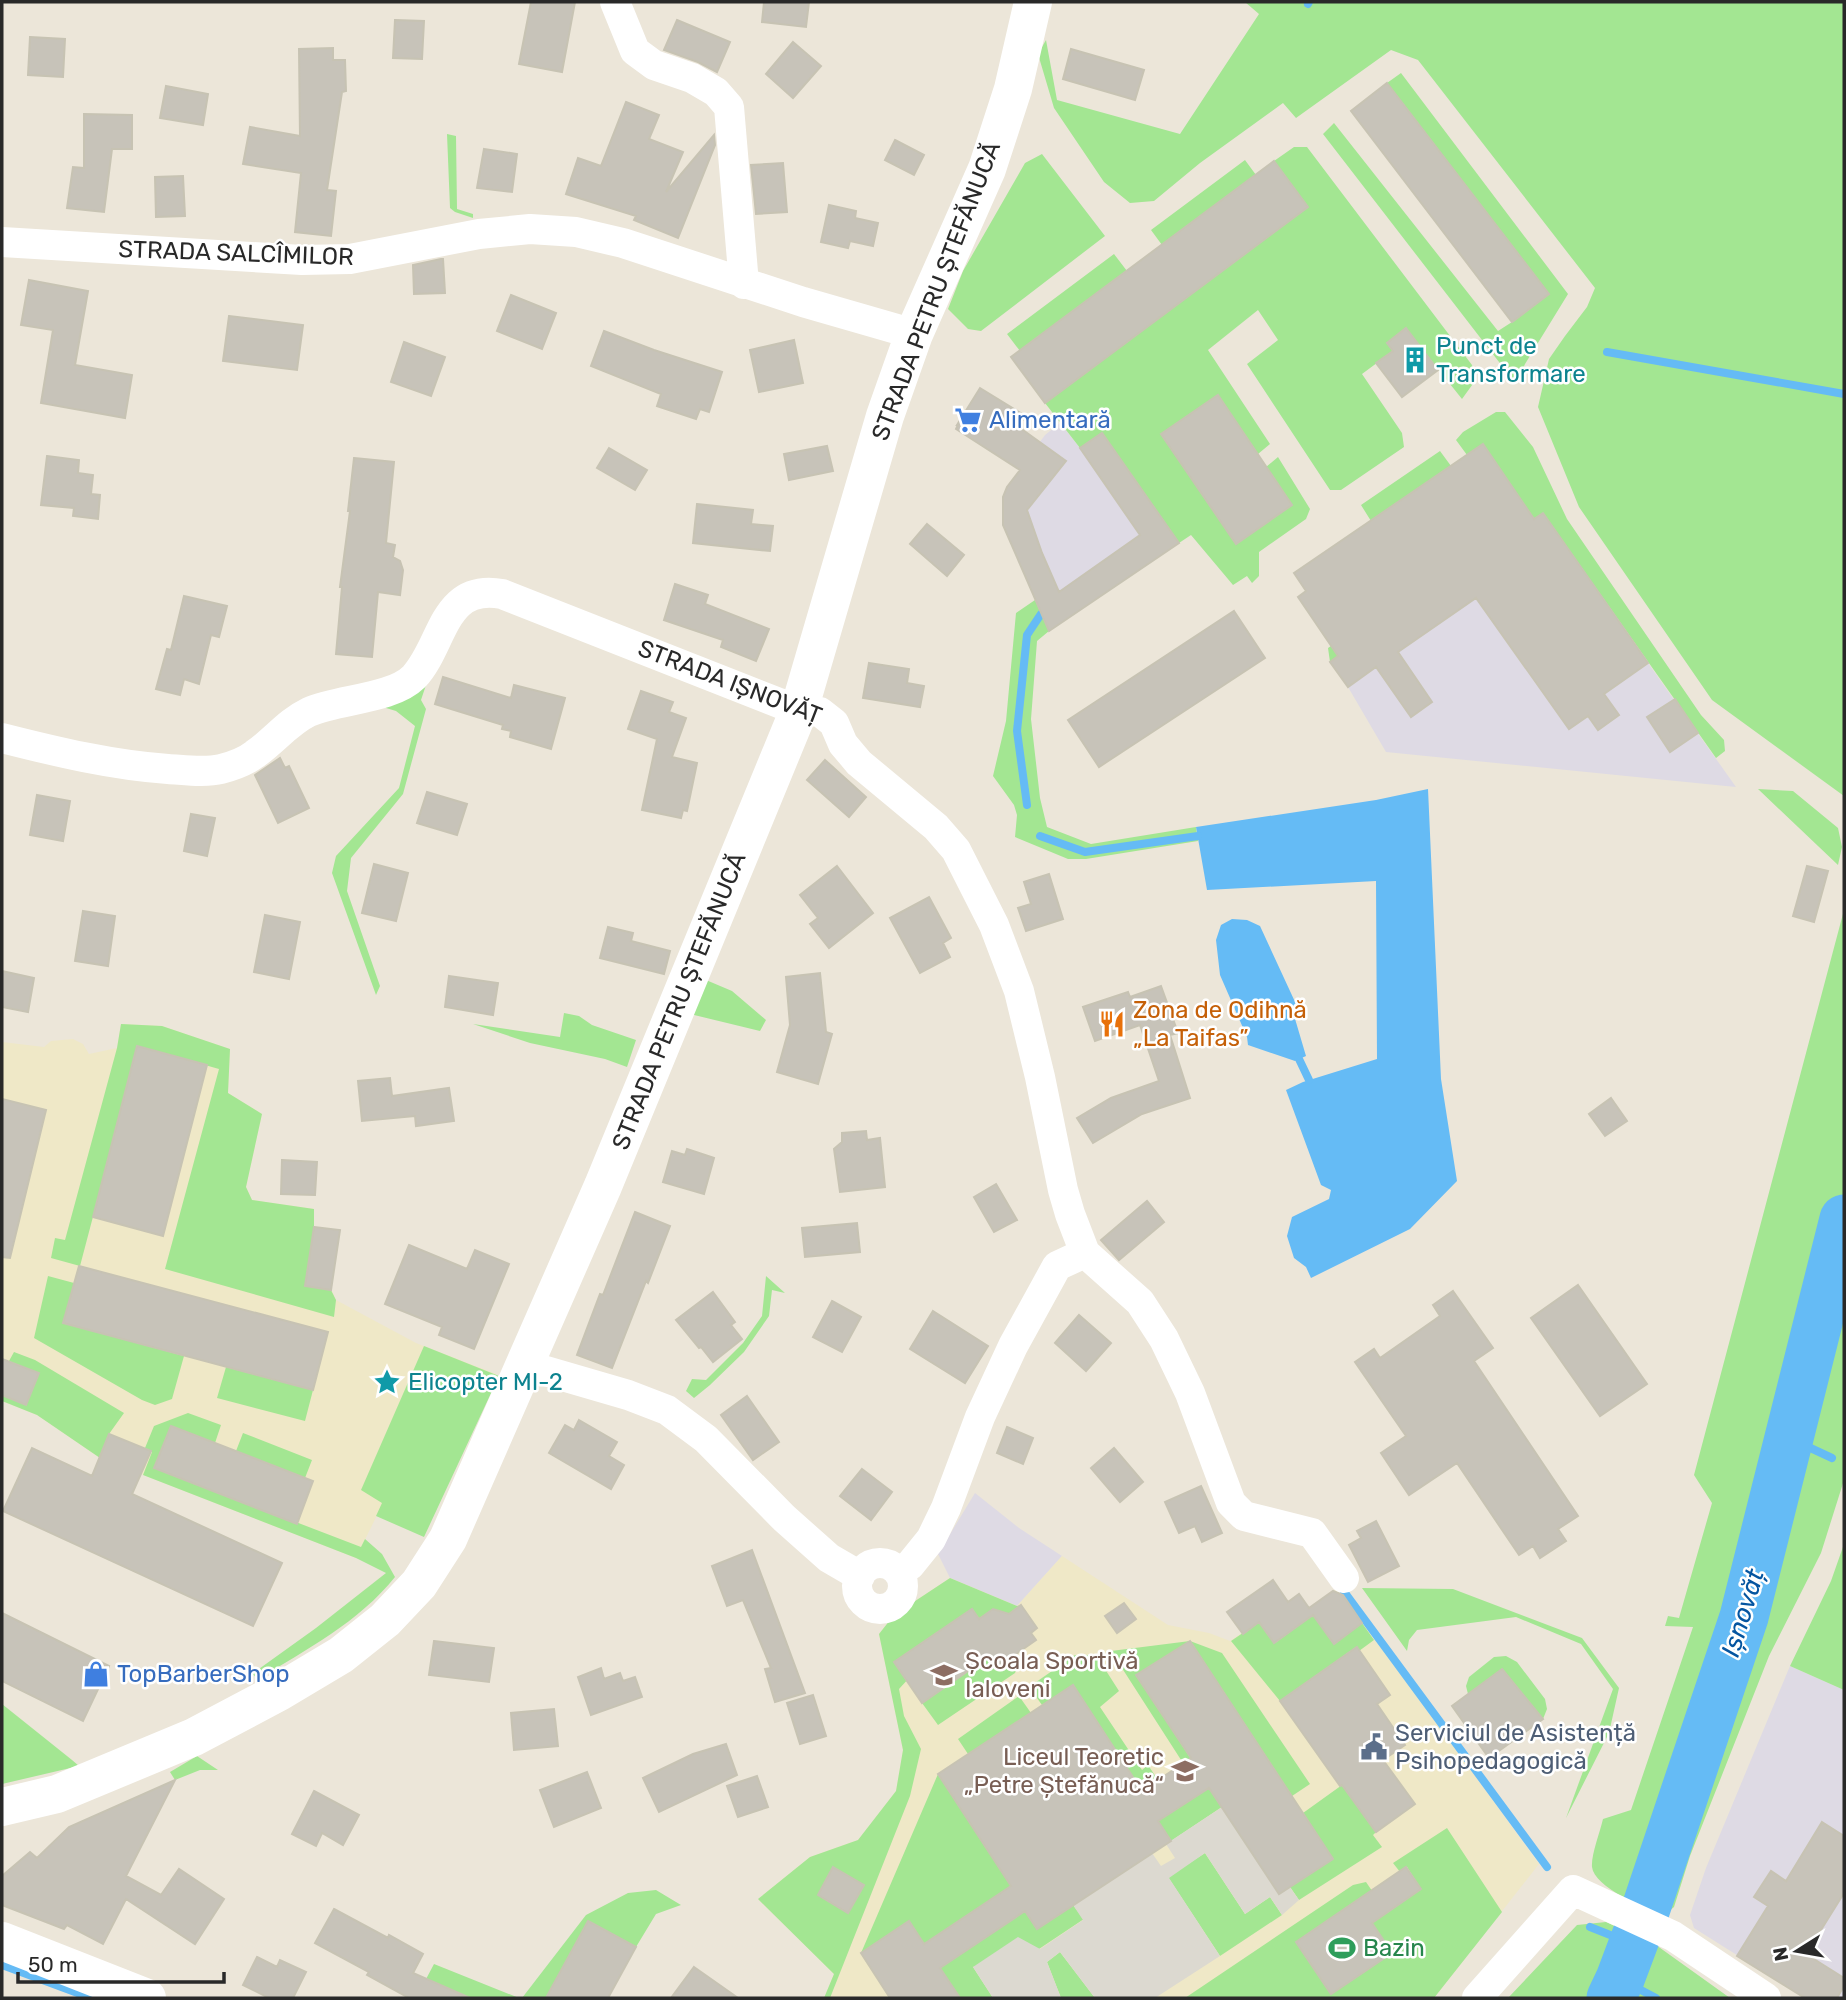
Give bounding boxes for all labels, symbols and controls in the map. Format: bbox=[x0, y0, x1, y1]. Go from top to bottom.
street label: STRADA PETRU ȘTEFĂNUCĂ bbox=[866, 138, 1006, 444]
street label: STRADA SALCÎMILOR bbox=[118, 235, 354, 271]
place label: Punct de Transformare bbox=[1436, 332, 1586, 388]
building icon: Punct de Transformare bbox=[1400, 345, 1430, 375]
supermarket icon: Alimentară bbox=[953, 405, 983, 435]
place label: Alimentară bbox=[989, 406, 1111, 434]
street label: STRADA IȘNOVĂȚ bbox=[634, 634, 826, 730]
street label: STRADA PETRU ȘTEFĂNUCĂ bbox=[606, 848, 752, 1154]
place label: Zona de Odihnă „La Taifas” bbox=[1133, 996, 1307, 1052]
restaurant icon: Zona de Odihnă „La Taifas” bbox=[1097, 1009, 1127, 1039]
place icon: Elicopter MI-2 bbox=[372, 1367, 402, 1397]
place label: Elicopter MI-2 bbox=[408, 1368, 563, 1396]
water label: Ișnovăț bbox=[1715, 1564, 1771, 1661]
place label: Școala Sportivă Ialoveni bbox=[965, 1647, 1139, 1703]
shop icon: TopBarberShop bbox=[81, 1659, 111, 1689]
place label: TopBarberShop bbox=[117, 1660, 290, 1688]
school or university icon: Școala Sportivă Ialoveni bbox=[929, 1660, 959, 1690]
place label: Serviciul de Asistență Psihopedagogică bbox=[1395, 1719, 1636, 1775]
public building icon: Serviciul de Asistență Psihopedagogică bbox=[1359, 1732, 1389, 1762]
place label: Liceul Teoretic „Petre Ștefănucă“ bbox=[964, 1743, 1164, 1799]
school or university icon: Liceul Teoretic „Petre Ștefănucă“ bbox=[1170, 1756, 1200, 1786]
north arrow bbox=[1762, 1916, 1832, 1986]
sports icon: Bazin bbox=[1327, 1933, 1357, 1963]
place label: Bazin bbox=[1363, 1934, 1425, 1962]
scale bar bbox=[18, 1940, 224, 1984]
text: N bbox=[1768, 1945, 1793, 1963]
text: 50 m bbox=[28, 1952, 78, 1977]

